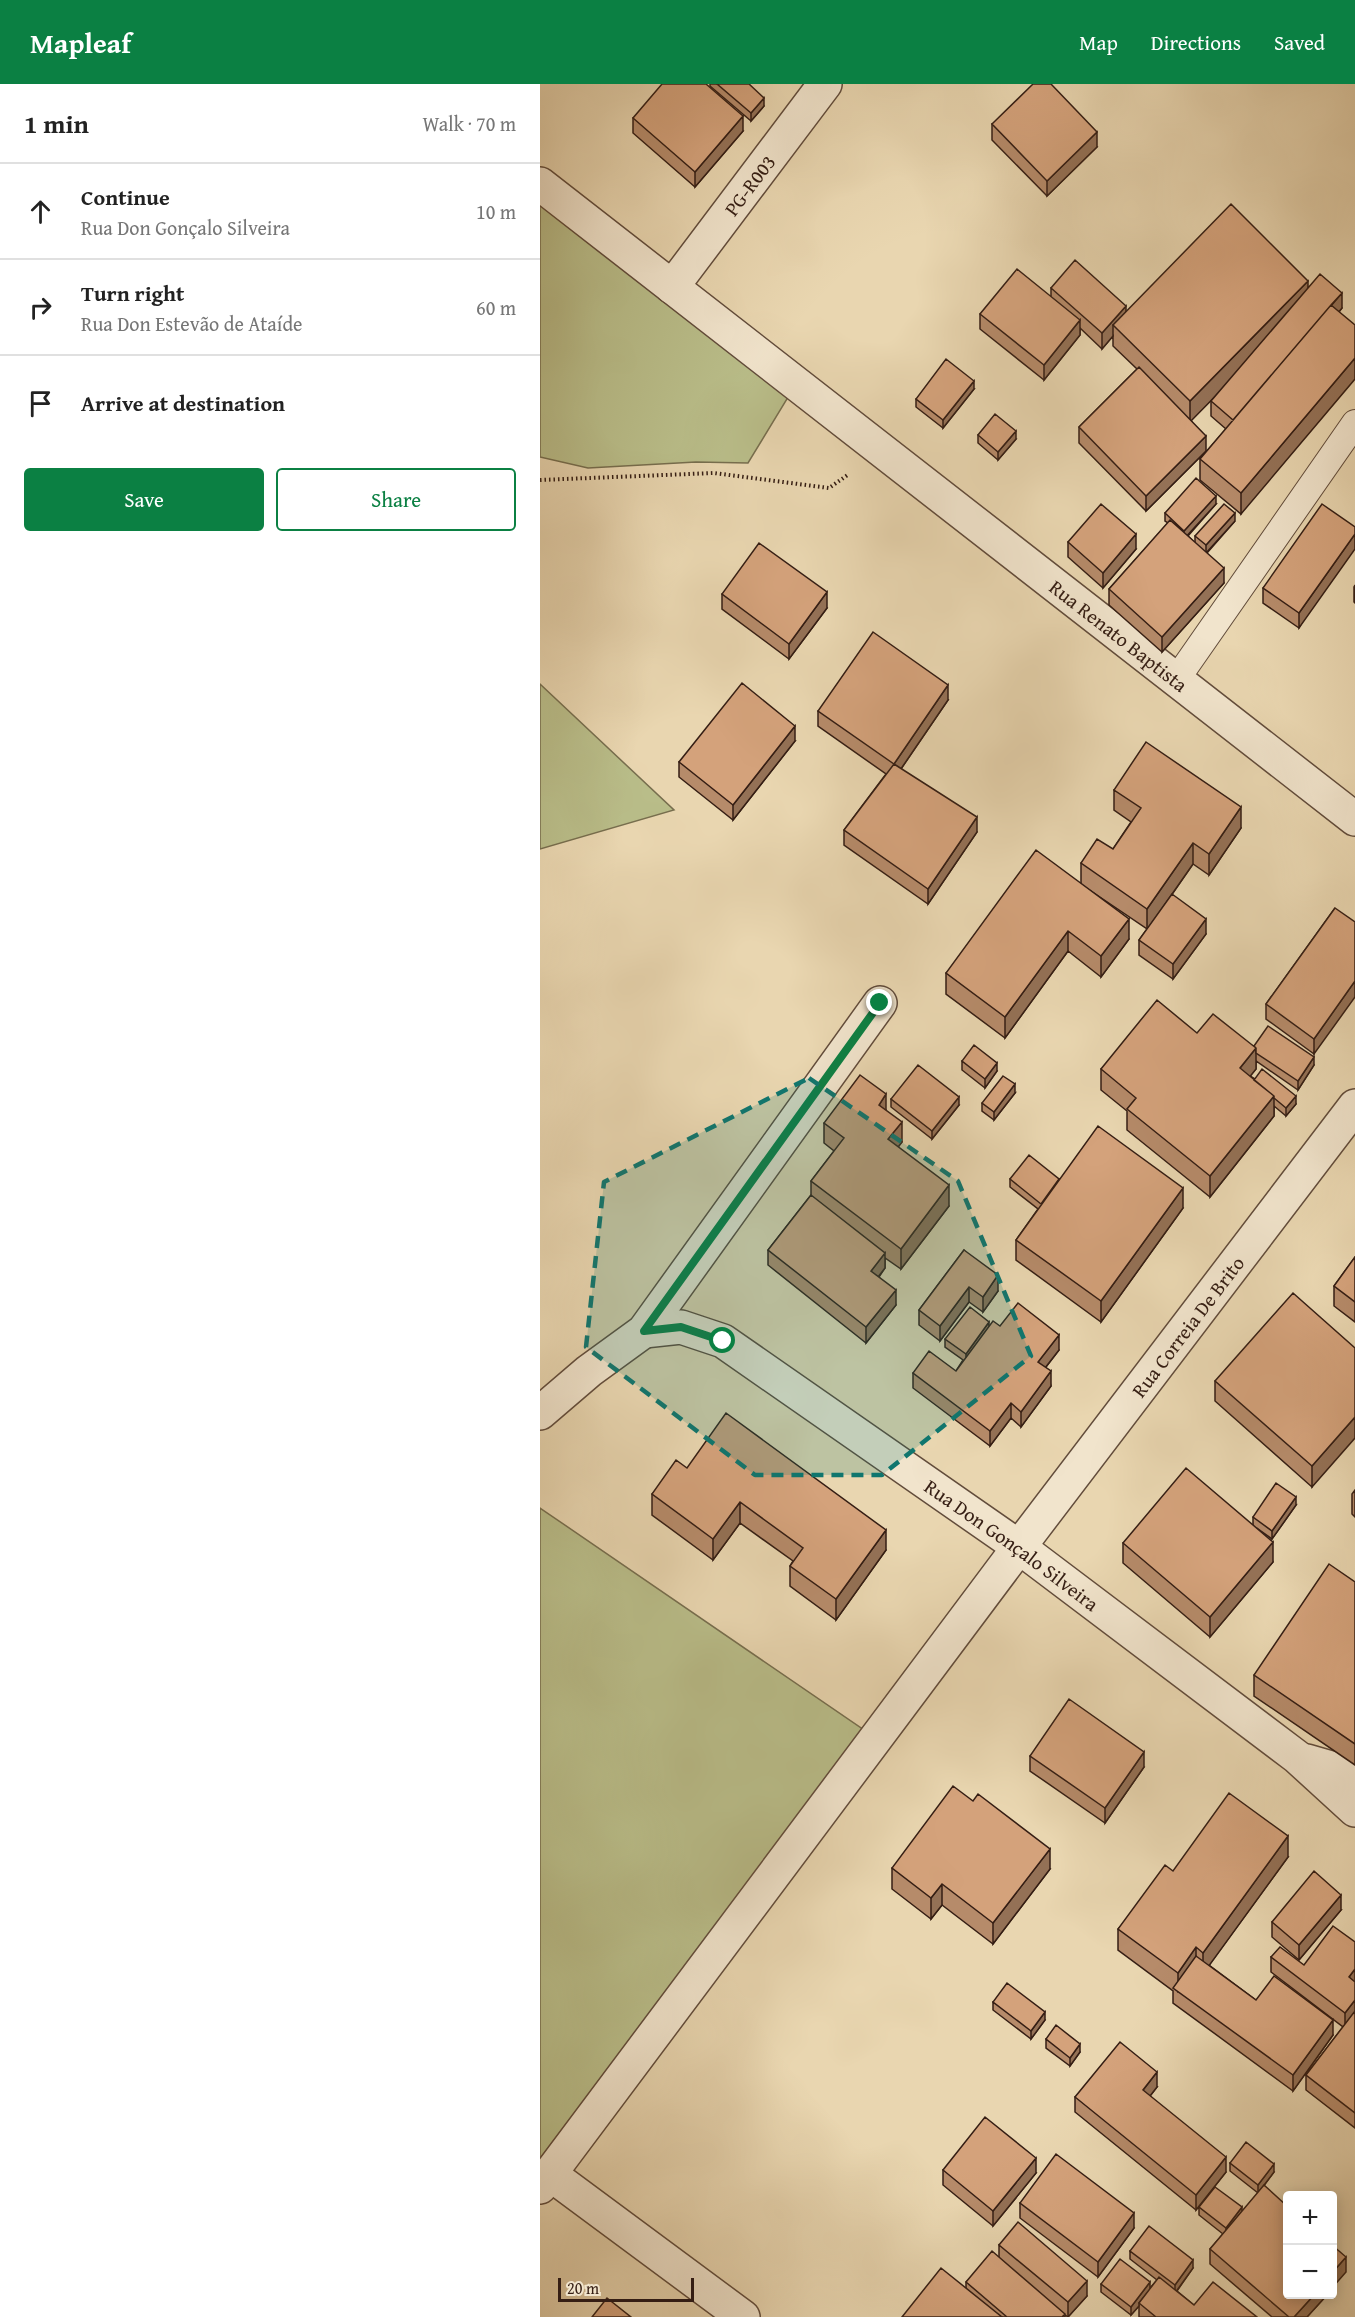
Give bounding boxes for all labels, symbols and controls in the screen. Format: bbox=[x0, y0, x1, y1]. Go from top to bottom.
text: Mapleaf bbox=[30, 22, 131, 63]
text: Map bbox=[1079, 27, 1118, 58]
text: Directions bbox=[1151, 27, 1241, 58]
text: Saved bbox=[1274, 27, 1325, 58]
text: 1 min bbox=[24, 104, 89, 143]
text: Walk · 70 m bbox=[422, 109, 516, 138]
street label: PG-R003 bbox=[716, 148, 782, 221]
text: Continue bbox=[81, 181, 170, 213]
icon: ahead bbox=[24, 195, 57, 228]
text: 10 m bbox=[476, 197, 516, 226]
text: Rua Don Gonçalo Silveira bbox=[81, 213, 290, 242]
text: Turn right bbox=[81, 277, 184, 309]
icon: right bbox=[24, 291, 57, 324]
text: 60 m bbox=[476, 293, 516, 322]
text: Rua Don Estevão de Ataíde bbox=[81, 309, 302, 338]
icon: arrive bbox=[24, 387, 57, 420]
text: Arrive at destination bbox=[81, 387, 285, 419]
button: Save bbox=[24, 468, 264, 531]
button: Share bbox=[276, 468, 516, 531]
street label: Rua Renato Baptista bbox=[1044, 572, 1195, 699]
route end bbox=[866, 989, 892, 1015]
street label: Rua Correia De Brito bbox=[1124, 1249, 1251, 1403]
route start bbox=[709, 1327, 735, 1353]
street label: Rua Don Gonçalo Silveira bbox=[919, 1471, 1106, 1618]
map controls bbox=[1283, 2191, 1337, 2299]
button: + bbox=[1283, 2191, 1337, 2245]
button: − bbox=[1283, 2245, 1337, 2299]
scale bar bbox=[558, 2275, 694, 2302]
text: 20 m bbox=[567, 2276, 599, 2300]

